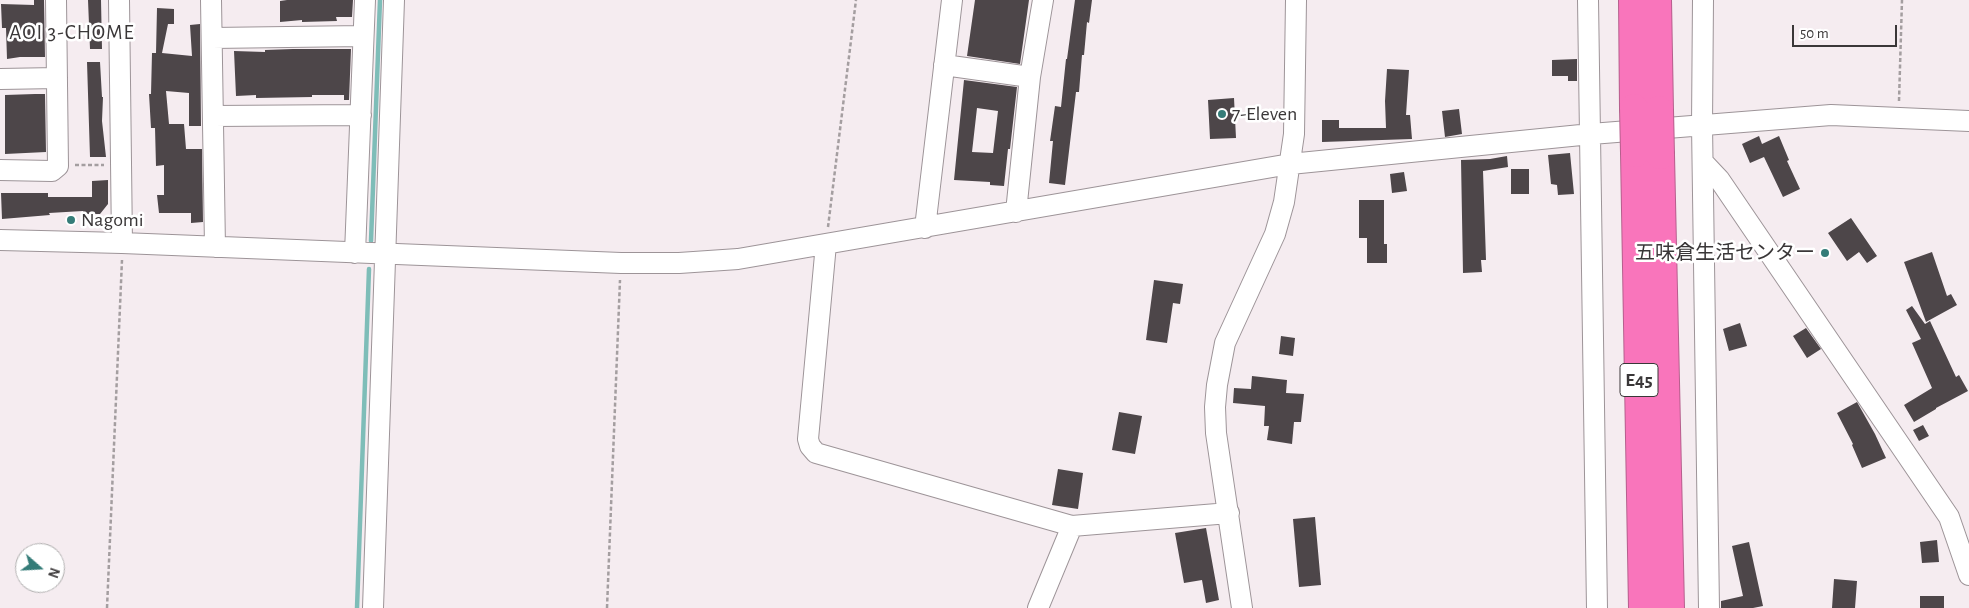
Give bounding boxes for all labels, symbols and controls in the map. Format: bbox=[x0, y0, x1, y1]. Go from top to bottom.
scale bar bbox=[1794, 15, 1899, 47]
district label: AOI 3-CHOME bbox=[8, 20, 136, 46]
text: 50 m bbox=[1800, 26, 1829, 41]
place label: 7-Eleven bbox=[1232, 102, 1297, 126]
marker: 7-Eleven bbox=[1216, 108, 1228, 120]
place label: Nagomi bbox=[81, 208, 144, 232]
marker: Nagomi bbox=[65, 214, 77, 226]
place label: 五味倉生活センター bbox=[1635, 241, 1815, 265]
marker: 五味倉生活センター bbox=[1819, 247, 1831, 259]
road number: E45 bbox=[1620, 364, 1658, 396]
north arrow bbox=[15, 543, 65, 593]
text: N bbox=[45, 566, 61, 579]

